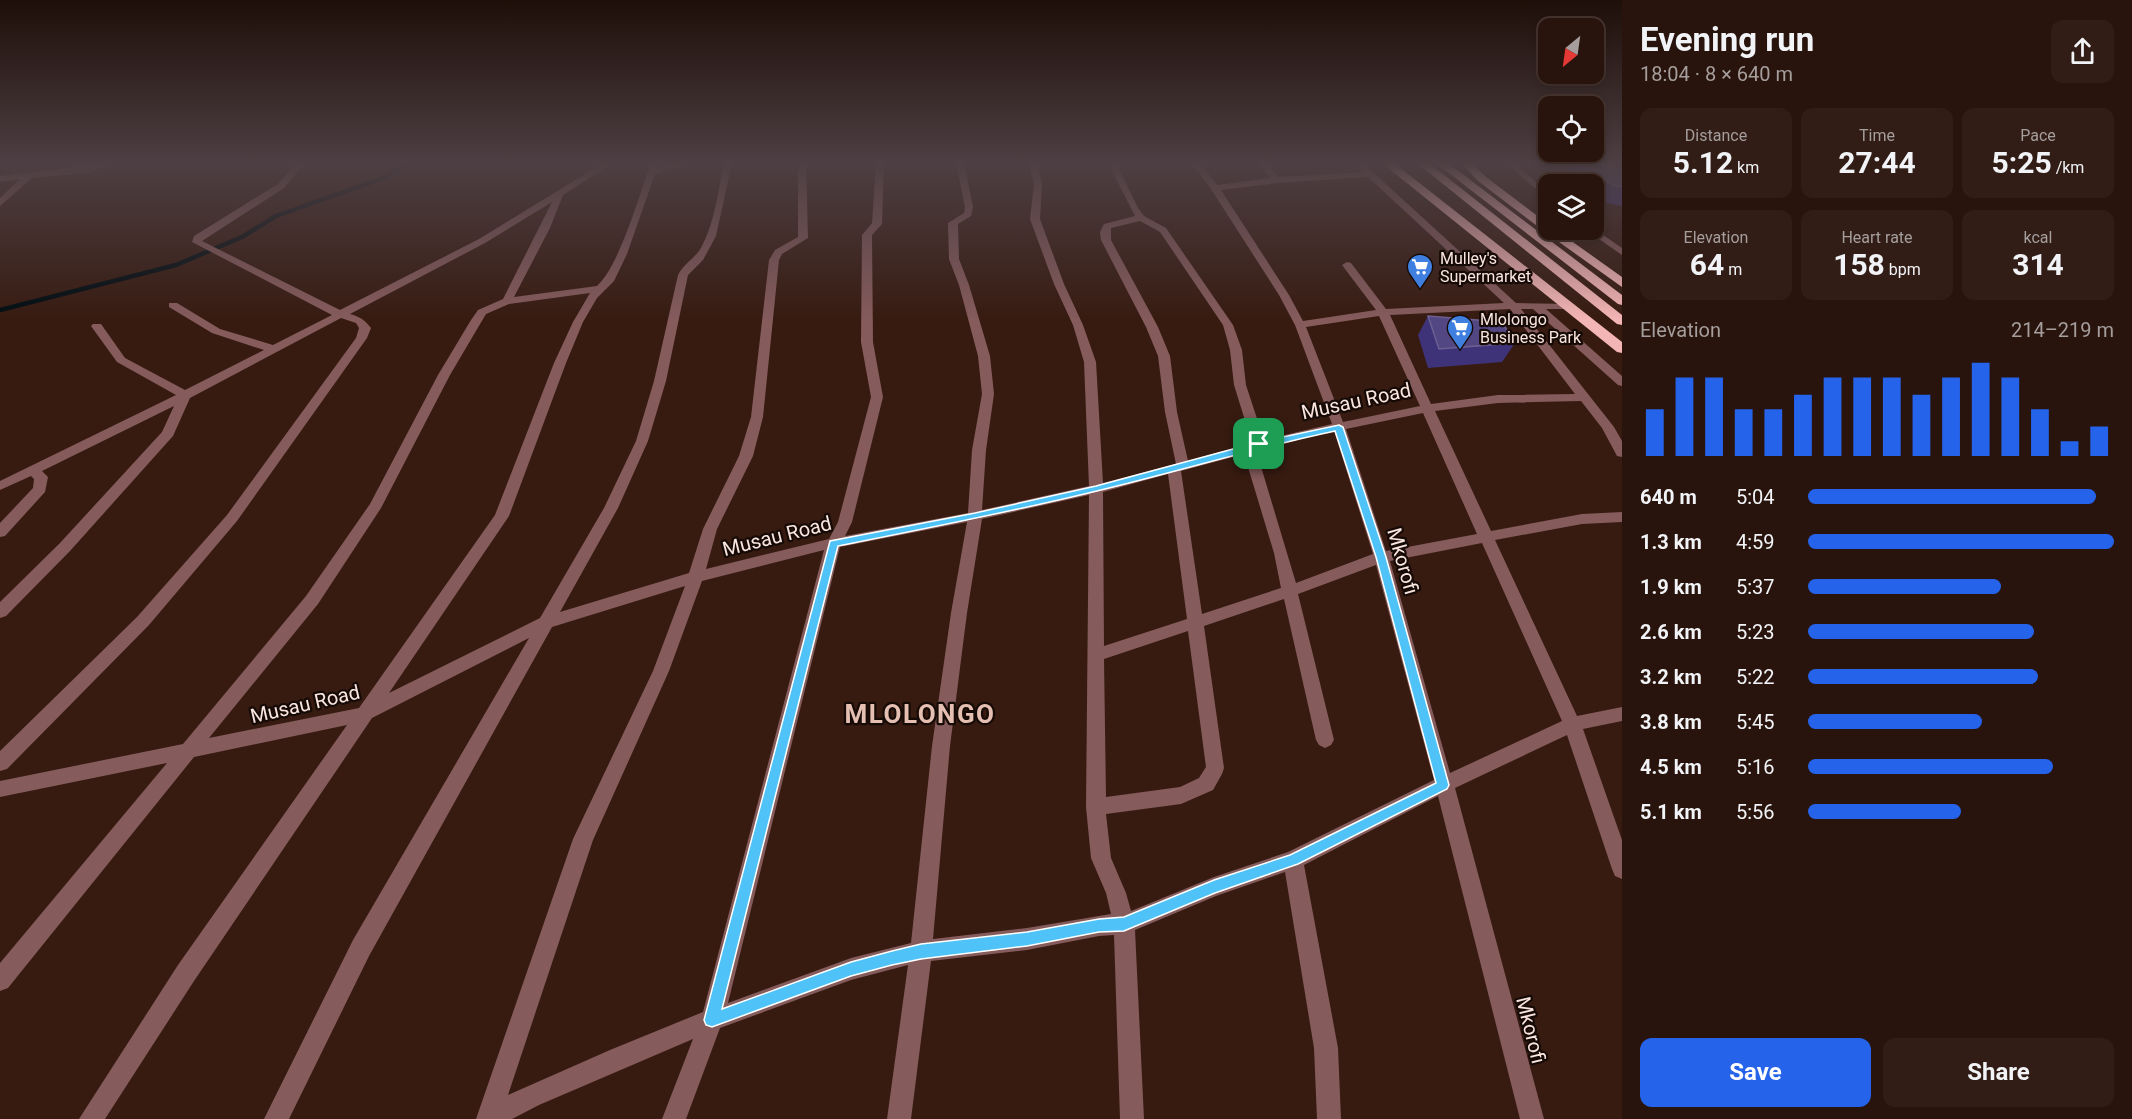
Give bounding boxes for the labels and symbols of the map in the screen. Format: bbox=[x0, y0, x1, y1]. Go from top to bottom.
north arrow bbox=[1538, 18, 1604, 84]
place label: Mulley's Supermarket bbox=[1440, 249, 1531, 286]
supermarket icon: Mulley's Supermarket bbox=[1405, 252, 1435, 290]
place label: Mlolongo Business Park bbox=[1480, 310, 1582, 347]
supermarket icon: Mlolongo Business Park bbox=[1445, 313, 1475, 351]
street label: Musau Road bbox=[1299, 378, 1413, 424]
pin bbox=[1233, 418, 1284, 469]
street label: Musau Road bbox=[720, 511, 834, 561]
street label: Mkorofi bbox=[1382, 525, 1424, 597]
street label: Musau Road bbox=[248, 680, 362, 728]
district label: MLOLONGO bbox=[844, 699, 996, 729]
street label: Mkorofi bbox=[1511, 994, 1551, 1066]

